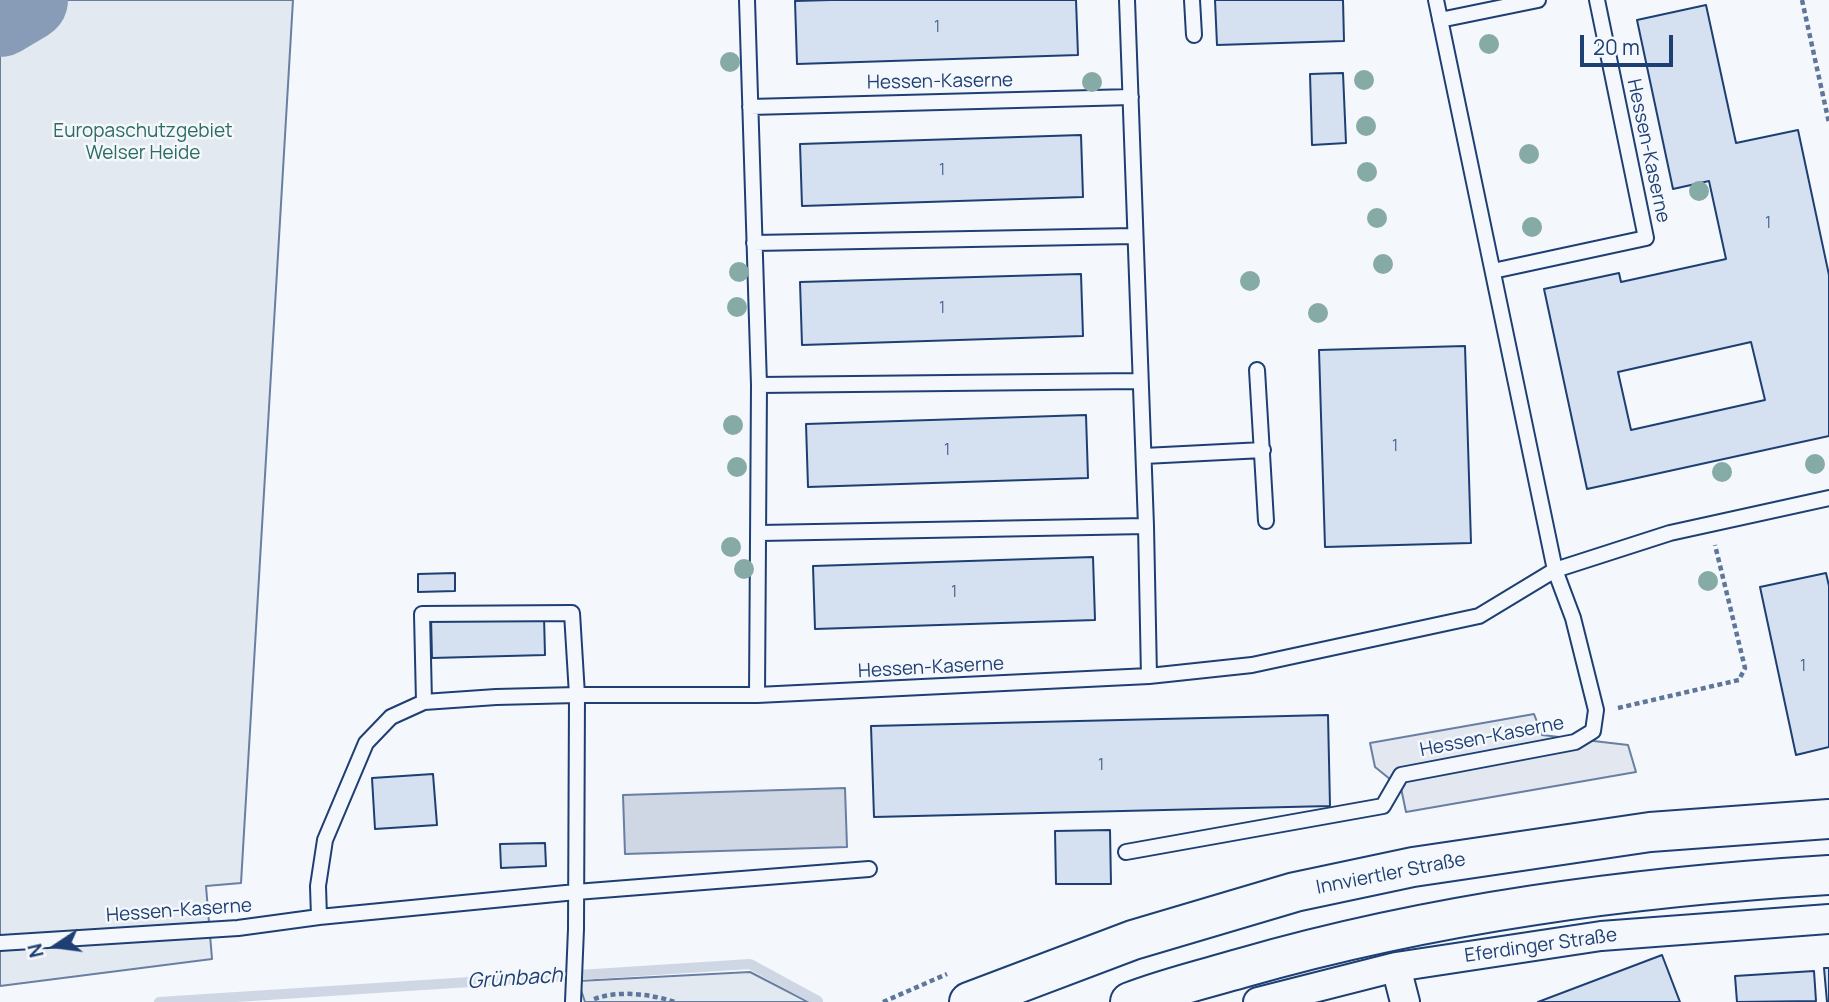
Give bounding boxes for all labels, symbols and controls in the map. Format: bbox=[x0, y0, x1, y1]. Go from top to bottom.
house number: 1 bbox=[934, 18, 940, 38]
scale bar bbox=[1584, 21, 1677, 65]
text: 20 m bbox=[1593, 33, 1640, 61]
street label: Hessen-Kaserne bbox=[867, 69, 1013, 95]
street label: Hessen-Kaserne bbox=[1622, 77, 1674, 225]
park label: Europaschutzgebiet Welser Heide bbox=[53, 121, 233, 165]
house number: 1 bbox=[939, 161, 945, 181]
house number: 1 bbox=[1765, 214, 1771, 234]
house number: 1 bbox=[939, 299, 945, 319]
house number: 1 bbox=[1392, 437, 1398, 457]
house number: 1 bbox=[944, 441, 950, 461]
house number: 1 bbox=[951, 583, 957, 603]
street label: Hessen-Kaserne bbox=[857, 653, 1005, 683]
house number: 1 bbox=[1800, 657, 1806, 677]
street label: Hessen-Kaserne bbox=[1418, 712, 1566, 762]
house number: 1 bbox=[1098, 756, 1104, 776]
street label: Innviertler Straße bbox=[1314, 848, 1468, 900]
street label: Hessen-Kaserne bbox=[105, 895, 253, 927]
north arrow bbox=[21, 911, 91, 981]
street label: Eferdinger Straße bbox=[1463, 924, 1619, 968]
text: N bbox=[21, 941, 50, 960]
water label: Grünbach bbox=[466, 963, 564, 995]

